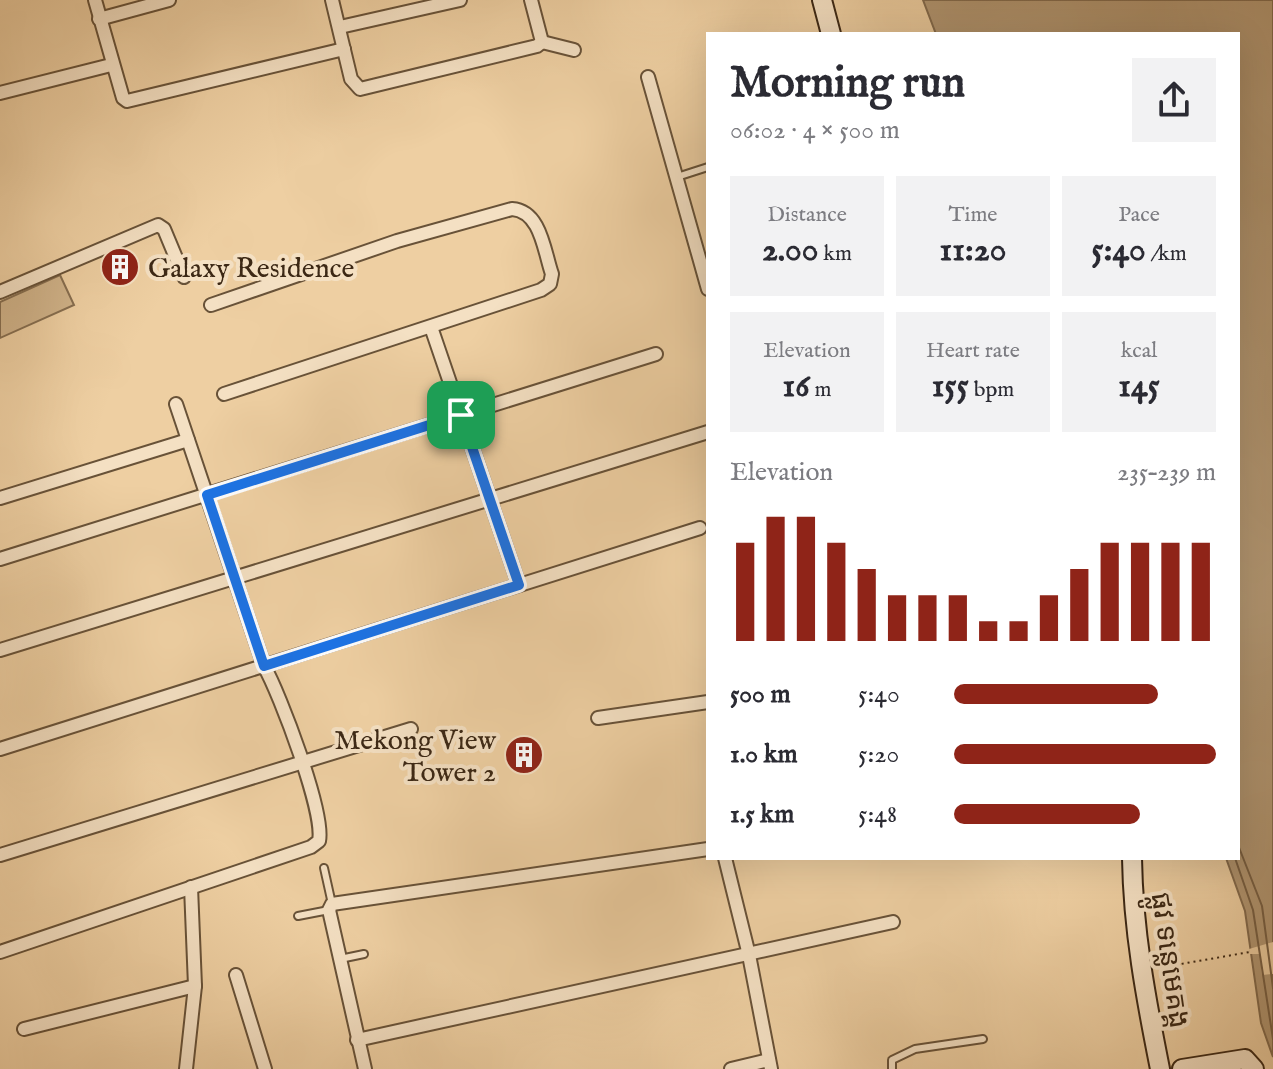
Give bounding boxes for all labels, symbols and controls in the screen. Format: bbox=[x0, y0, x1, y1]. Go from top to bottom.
text: Morning run bbox=[730, 56, 965, 112]
button: share bbox=[1132, 58, 1216, 142]
text: 06:02 · 4 × 500 m bbox=[730, 114, 900, 147]
text: Distance bbox=[767, 201, 847, 229]
text: Time bbox=[949, 201, 997, 229]
text: Pace bbox=[1118, 201, 1160, 229]
text: 2.00 bbox=[762, 229, 819, 272]
text: 11:20 bbox=[940, 229, 1006, 272]
text: 5:40 bbox=[1091, 229, 1146, 272]
text: km bbox=[819, 240, 852, 268]
text: /km bbox=[1146, 240, 1187, 268]
building icon: Galaxy Residence bbox=[99, 246, 141, 288]
place label: Galaxy Residence bbox=[148, 252, 355, 287]
text: Elevation bbox=[763, 337, 851, 365]
text: Heart rate bbox=[926, 337, 1020, 365]
text: kcal bbox=[1121, 337, 1157, 365]
text: 16 bbox=[783, 365, 810, 408]
text: 155 bbox=[932, 365, 969, 408]
text: 145 bbox=[1118, 365, 1160, 408]
text: m bbox=[810, 376, 831, 404]
text: bpm bbox=[969, 376, 1014, 404]
pin bbox=[427, 381, 495, 449]
icon: arrive bbox=[439, 393, 483, 437]
text: Elevation bbox=[730, 456, 833, 489]
text: 235–239 m bbox=[1117, 456, 1216, 489]
text: 500 m bbox=[730, 678, 791, 711]
text: 5:40 bbox=[858, 678, 900, 711]
place label: Mekong View Tower 2 bbox=[334, 724, 497, 791]
building icon: Mekong View Tower 2 bbox=[503, 734, 545, 776]
text: 1.0 km bbox=[730, 738, 798, 771]
text: 5:20 bbox=[858, 738, 899, 771]
text: 1.5 km bbox=[730, 798, 794, 831]
text: 5:48 bbox=[858, 798, 897, 831]
street label: ផ្លូវ ទន្លេមេគង្គ bbox=[1136, 890, 1195, 1031]

